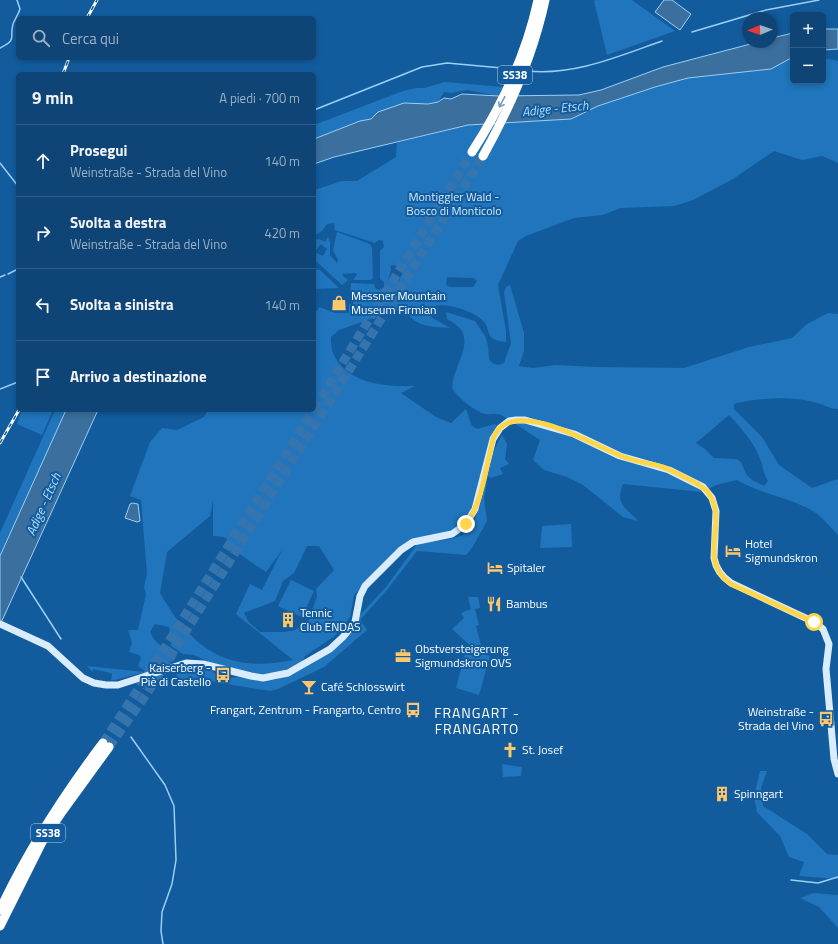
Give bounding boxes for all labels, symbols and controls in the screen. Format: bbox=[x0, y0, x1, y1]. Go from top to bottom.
north arrow bbox=[742, 12, 778, 48]
map controls bbox=[790, 12, 826, 84]
button: + bbox=[790, 12, 826, 48]
search box bbox=[16, 16, 316, 60]
icon: search bbox=[30, 27, 52, 49]
text: Cerca qui bbox=[62, 27, 119, 50]
button: − bbox=[790, 48, 826, 84]
road number: SS38 bbox=[498, 66, 532, 84]
text: 9 min bbox=[32, 85, 73, 111]
text: A piedi · 700 m bbox=[219, 88, 300, 108]
water label: Adige - Etsch bbox=[521, 95, 590, 121]
one-way arrow bbox=[497, 96, 505, 108]
text: Prosegui bbox=[70, 139, 127, 162]
icon: ahead bbox=[32, 150, 54, 172]
text: 140 m bbox=[264, 151, 300, 171]
text: Weinstraße - Strada del Vino bbox=[70, 162, 227, 182]
park label: Montiggler Wald - Bosco di Monticolo bbox=[406, 187, 502, 220]
text: Svolta a destra bbox=[70, 211, 167, 234]
icon: right bbox=[32, 222, 54, 244]
text: 420 m bbox=[264, 223, 300, 243]
text: Weinstraße - Strada del Vino bbox=[70, 234, 227, 254]
place label: Messner Mountain Museum Firmian bbox=[351, 286, 446, 319]
text: Svolta a sinistra bbox=[70, 293, 174, 316]
icon: left bbox=[32, 294, 54, 316]
shop icon: Messner Mountain Museum Firmian bbox=[330, 294, 348, 312]
text: 140 m bbox=[264, 295, 300, 315]
text: Arrivo a destinazione bbox=[70, 365, 207, 388]
icon: arrive bbox=[32, 366, 54, 388]
water label: Adige - Etsch bbox=[20, 469, 66, 538]
route end bbox=[457, 515, 475, 533]
place label: Hotel Sigmundskron bbox=[745, 534, 818, 567]
hotel icon: Hotel Sigmundskron bbox=[724, 542, 742, 560]
place label: Spitaler bbox=[507, 558, 546, 577]
hotel icon: Spitaler bbox=[486, 559, 504, 577]
place label: Bambus bbox=[506, 594, 548, 613]
restaurant icon: Bambus bbox=[485, 595, 503, 613]
place label: Tennic Club ENDAS bbox=[300, 603, 361, 636]
building icon: Tennic Club ENDAS bbox=[279, 611, 297, 629]
route start bbox=[805, 613, 823, 631]
place label: Obstversteigerung Sigmundskron OVS bbox=[415, 639, 511, 672]
office icon: Obstversteigerung Sigmundskron OVS bbox=[394, 647, 412, 665]
place label: Kaiserberg - Piè di Castello bbox=[141, 658, 211, 691]
bus stop icon: Kaiserberg - Piè di Castello bbox=[214, 666, 232, 684]
place label: Café Schlosswirt bbox=[321, 677, 405, 696]
bar icon: Café Schlosswirt bbox=[300, 678, 318, 696]
place label: Frangart, Zentrum - Frangarto, Centro bbox=[210, 700, 401, 719]
bus stop icon: Frangart, Zentrum - Frangarto, Centro bbox=[404, 701, 422, 719]
district label: FRANGART - FRANGARTO bbox=[434, 702, 520, 739]
place label: Weinstraße - Strada del Vino bbox=[738, 702, 814, 735]
bus stop icon: Weinstraße - Strada del Vino bbox=[817, 710, 835, 728]
place label: St. Josef bbox=[522, 740, 563, 759]
church icon: St. Josef bbox=[501, 741, 519, 759]
place label: Spinngart bbox=[734, 784, 784, 803]
building icon: Spinngart bbox=[713, 785, 731, 803]
road number: SS38 bbox=[31, 824, 65, 842]

